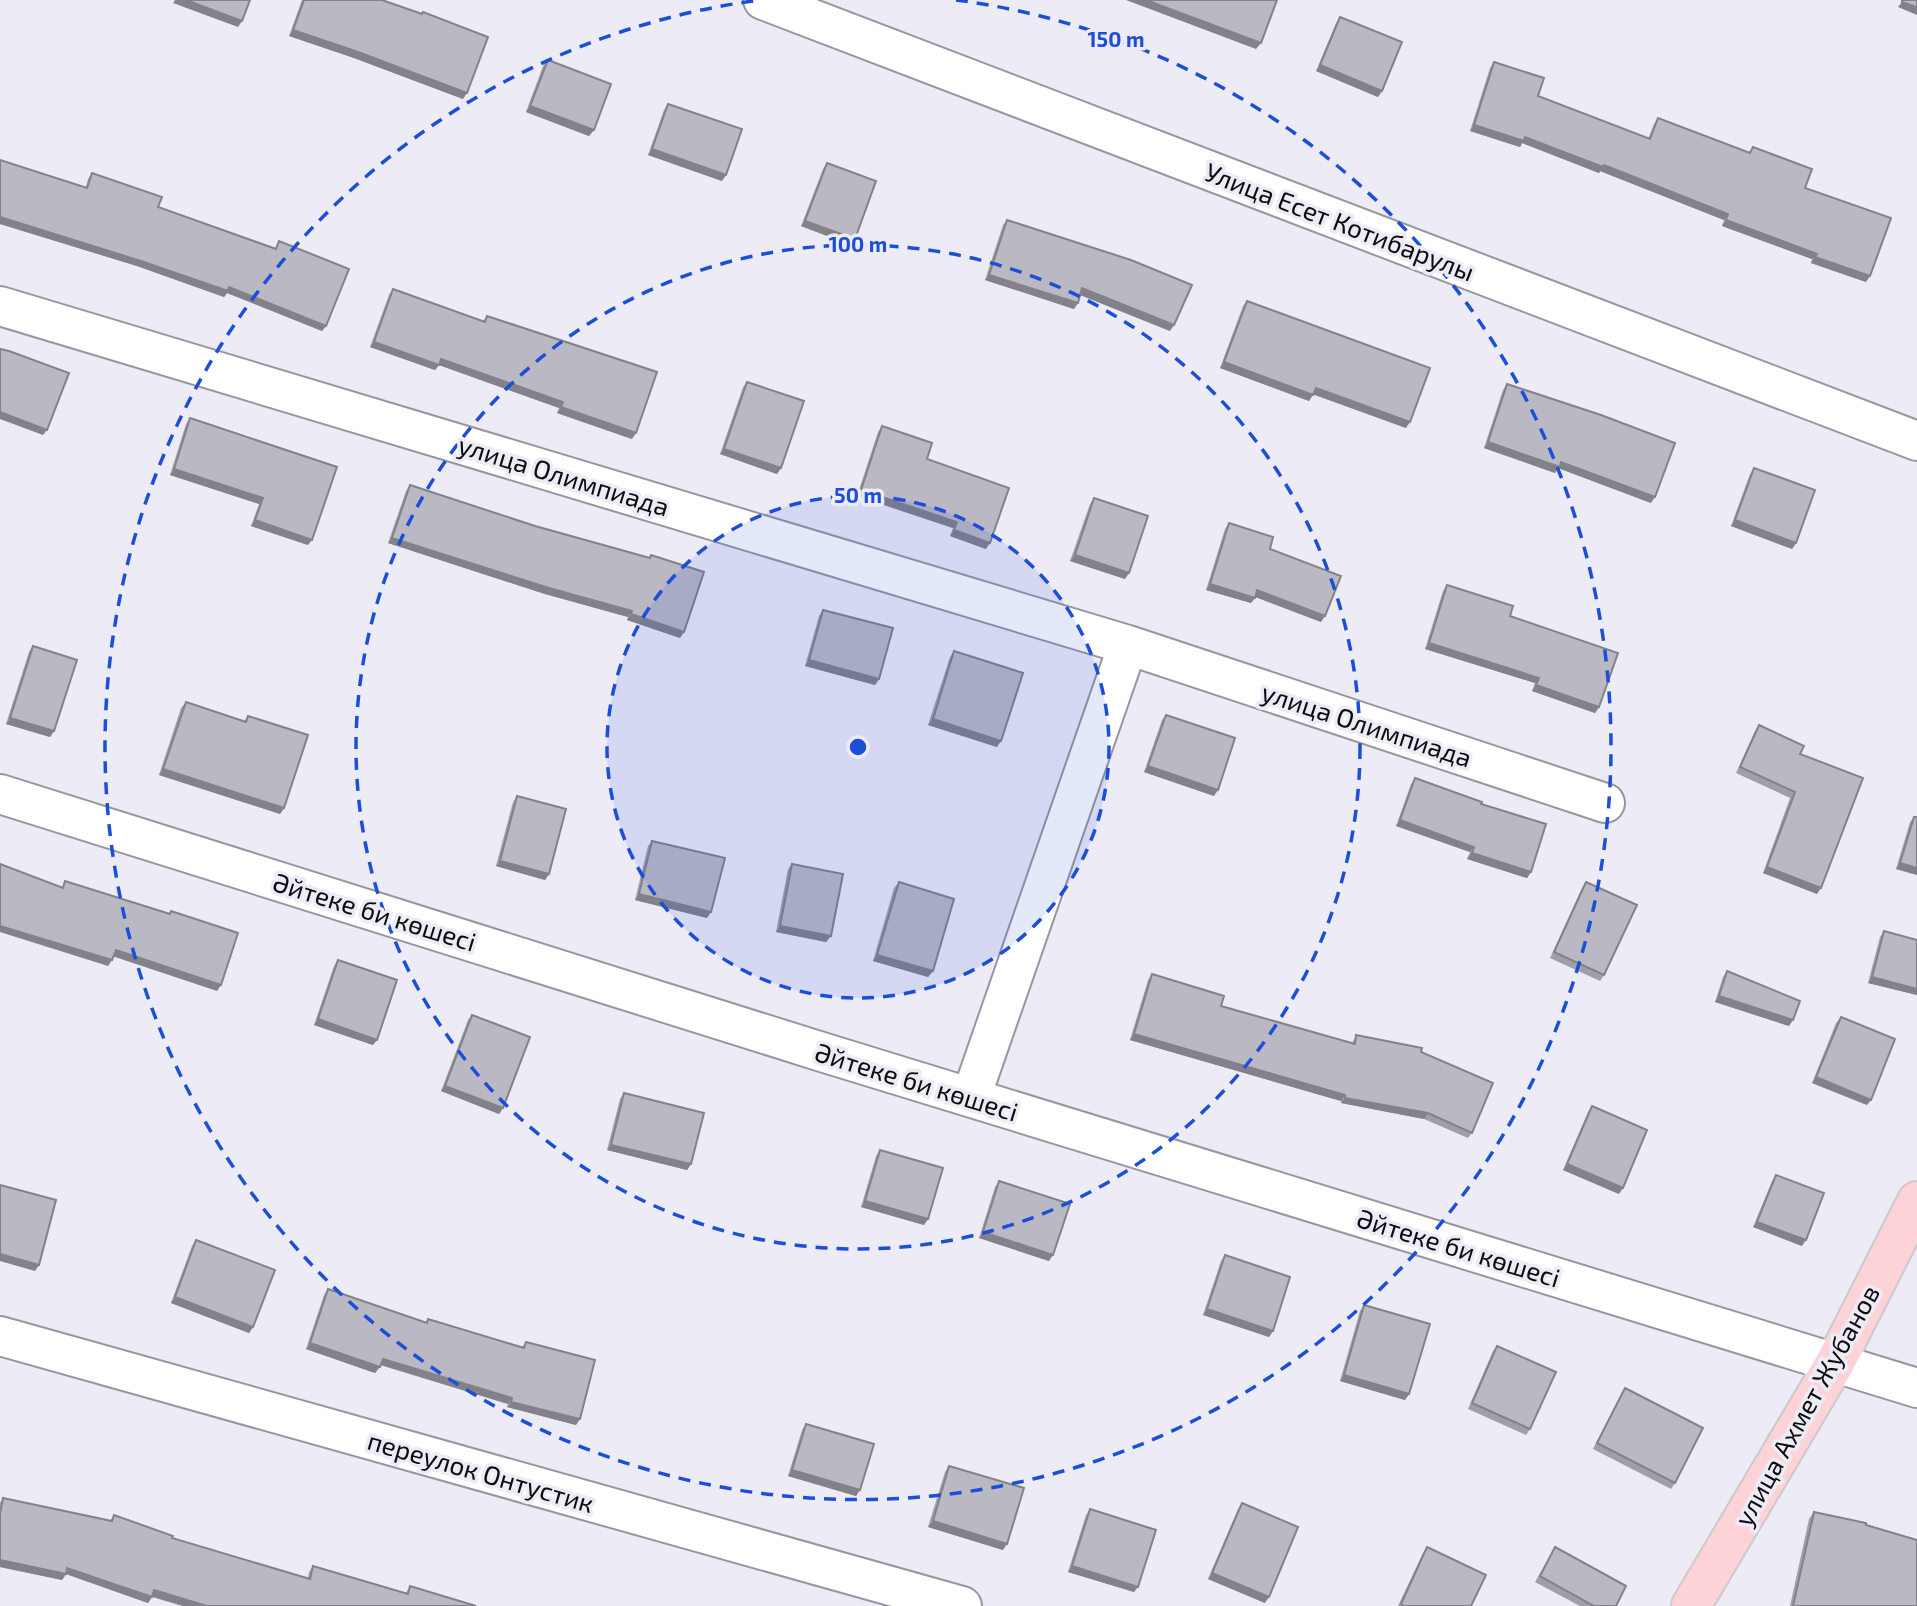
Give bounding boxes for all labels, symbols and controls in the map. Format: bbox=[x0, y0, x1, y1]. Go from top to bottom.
text: 150 m bbox=[1088, 26, 1144, 51]
street label: Улица Есет Котибарулы bbox=[1201, 155, 1479, 288]
text: 100 m bbox=[829, 231, 887, 256]
street label: улица Олимпиада bbox=[454, 428, 673, 523]
text: 50 m bbox=[834, 482, 882, 507]
street label: улица Олимпиада bbox=[1258, 675, 1476, 774]
centre of rings bbox=[846, 735, 870, 759]
street label: Әйтеке би көшесі bbox=[270, 865, 480, 957]
street label: Әйтеке би көшесі bbox=[812, 1035, 1022, 1127]
street label: Әйтеке би көшесі bbox=[1354, 1201, 1564, 1293]
street label: улица Ахмет Жубанов bbox=[1727, 1279, 1886, 1531]
street label: переулок Онтустик bbox=[364, 1424, 598, 1519]

